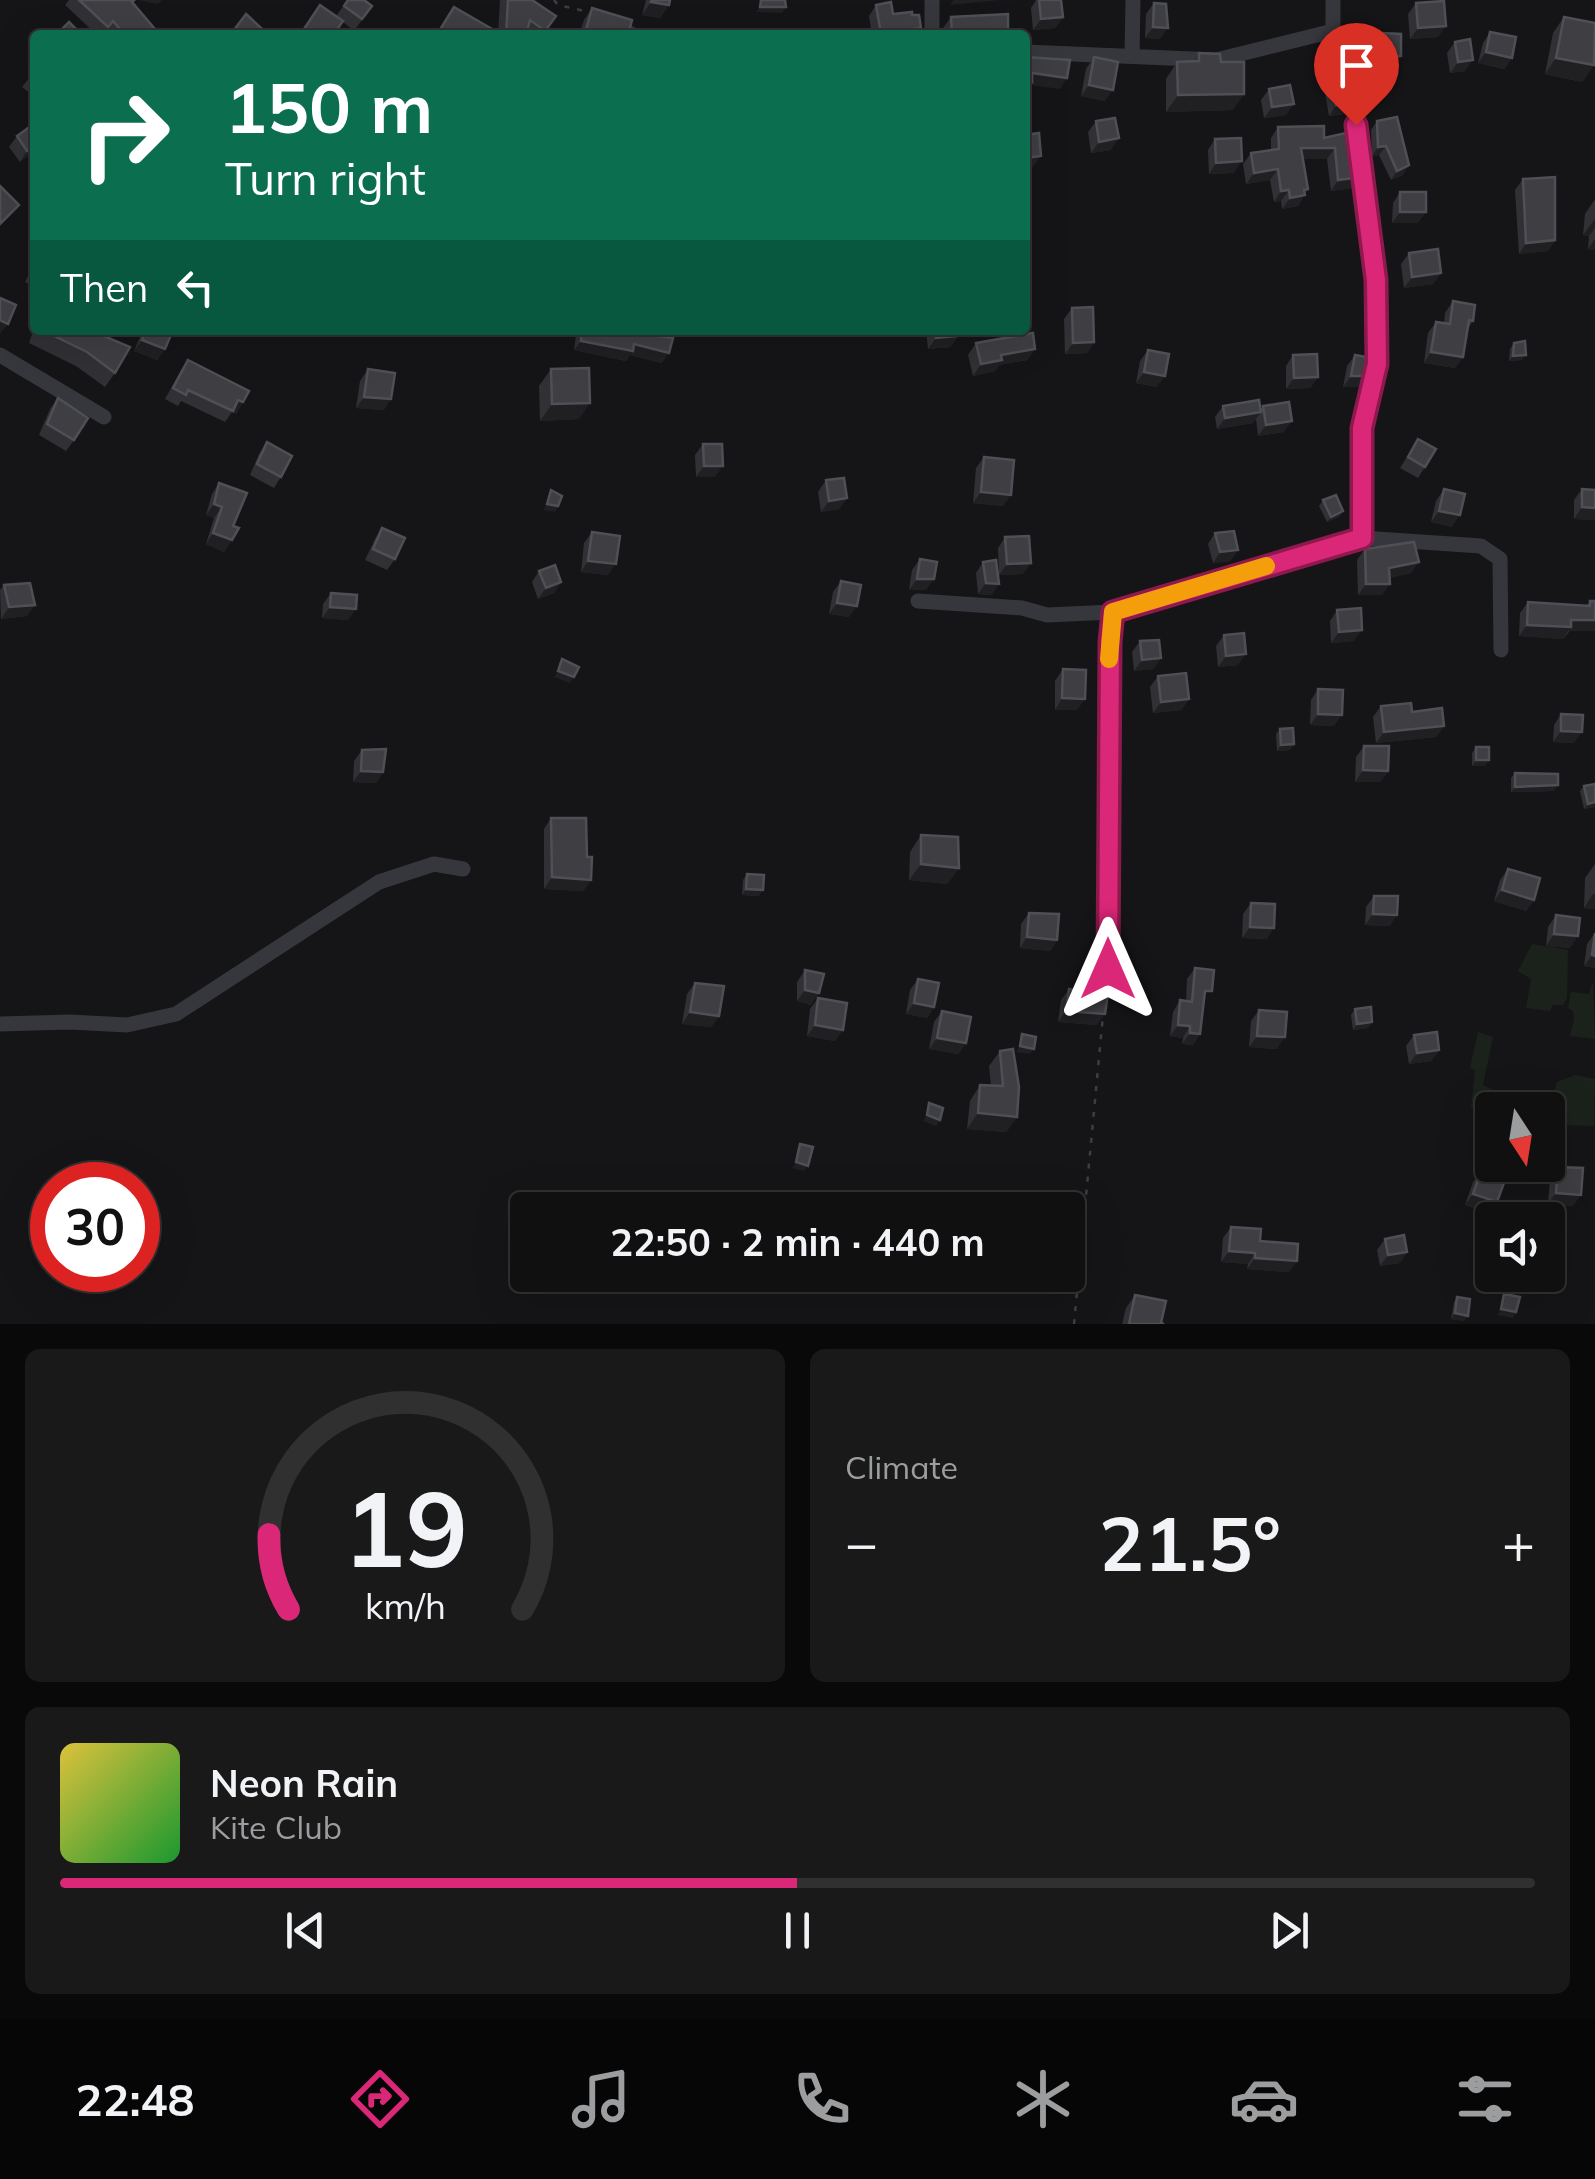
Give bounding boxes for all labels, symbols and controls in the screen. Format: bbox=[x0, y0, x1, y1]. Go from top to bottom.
pin bbox=[1314, 23, 1399, 126]
icon: arrive bbox=[1329, 38, 1384, 93]
text: 150 m bbox=[225, 63, 433, 151]
icon: right bbox=[60, 70, 190, 200]
text: Turn right bbox=[225, 150, 426, 206]
icon: left bbox=[168, 260, 223, 315]
text: Then bbox=[60, 264, 148, 312]
position arrow bbox=[1056, 917, 1160, 1021]
north arrow bbox=[1475, 1092, 1565, 1182]
map controls bbox=[1475, 1092, 1565, 1292]
speed limit sign: 30 bbox=[30, 1162, 160, 1292]
button: sound bbox=[1475, 1202, 1565, 1292]
text: 22:50 · 2 min · 440 m bbox=[610, 1218, 985, 1266]
text: Climate bbox=[845, 1447, 958, 1487]
text: 19 bbox=[343, 1462, 467, 1593]
text: 21.5° bbox=[1099, 1496, 1281, 1590]
text: − bbox=[845, 1508, 878, 1577]
text: + bbox=[1502, 1508, 1535, 1577]
text: km/h bbox=[365, 1583, 445, 1628]
text: Neon Rain bbox=[210, 1759, 398, 1807]
text: Kite Club bbox=[210, 1807, 342, 1847]
icon: previous bbox=[278, 1903, 333, 1958]
icon: pause bbox=[770, 1903, 825, 1958]
icon: next bbox=[1262, 1903, 1317, 1958]
icon: directions bbox=[345, 2064, 415, 2134]
icon: music bbox=[566, 2064, 636, 2134]
icon: phone bbox=[787, 2064, 857, 2134]
icon: climate bbox=[1008, 2064, 1078, 2134]
icon: car bbox=[1229, 2064, 1299, 2134]
icon: filters bbox=[1450, 2064, 1520, 2134]
text: 22:48 bbox=[75, 2071, 195, 2127]

